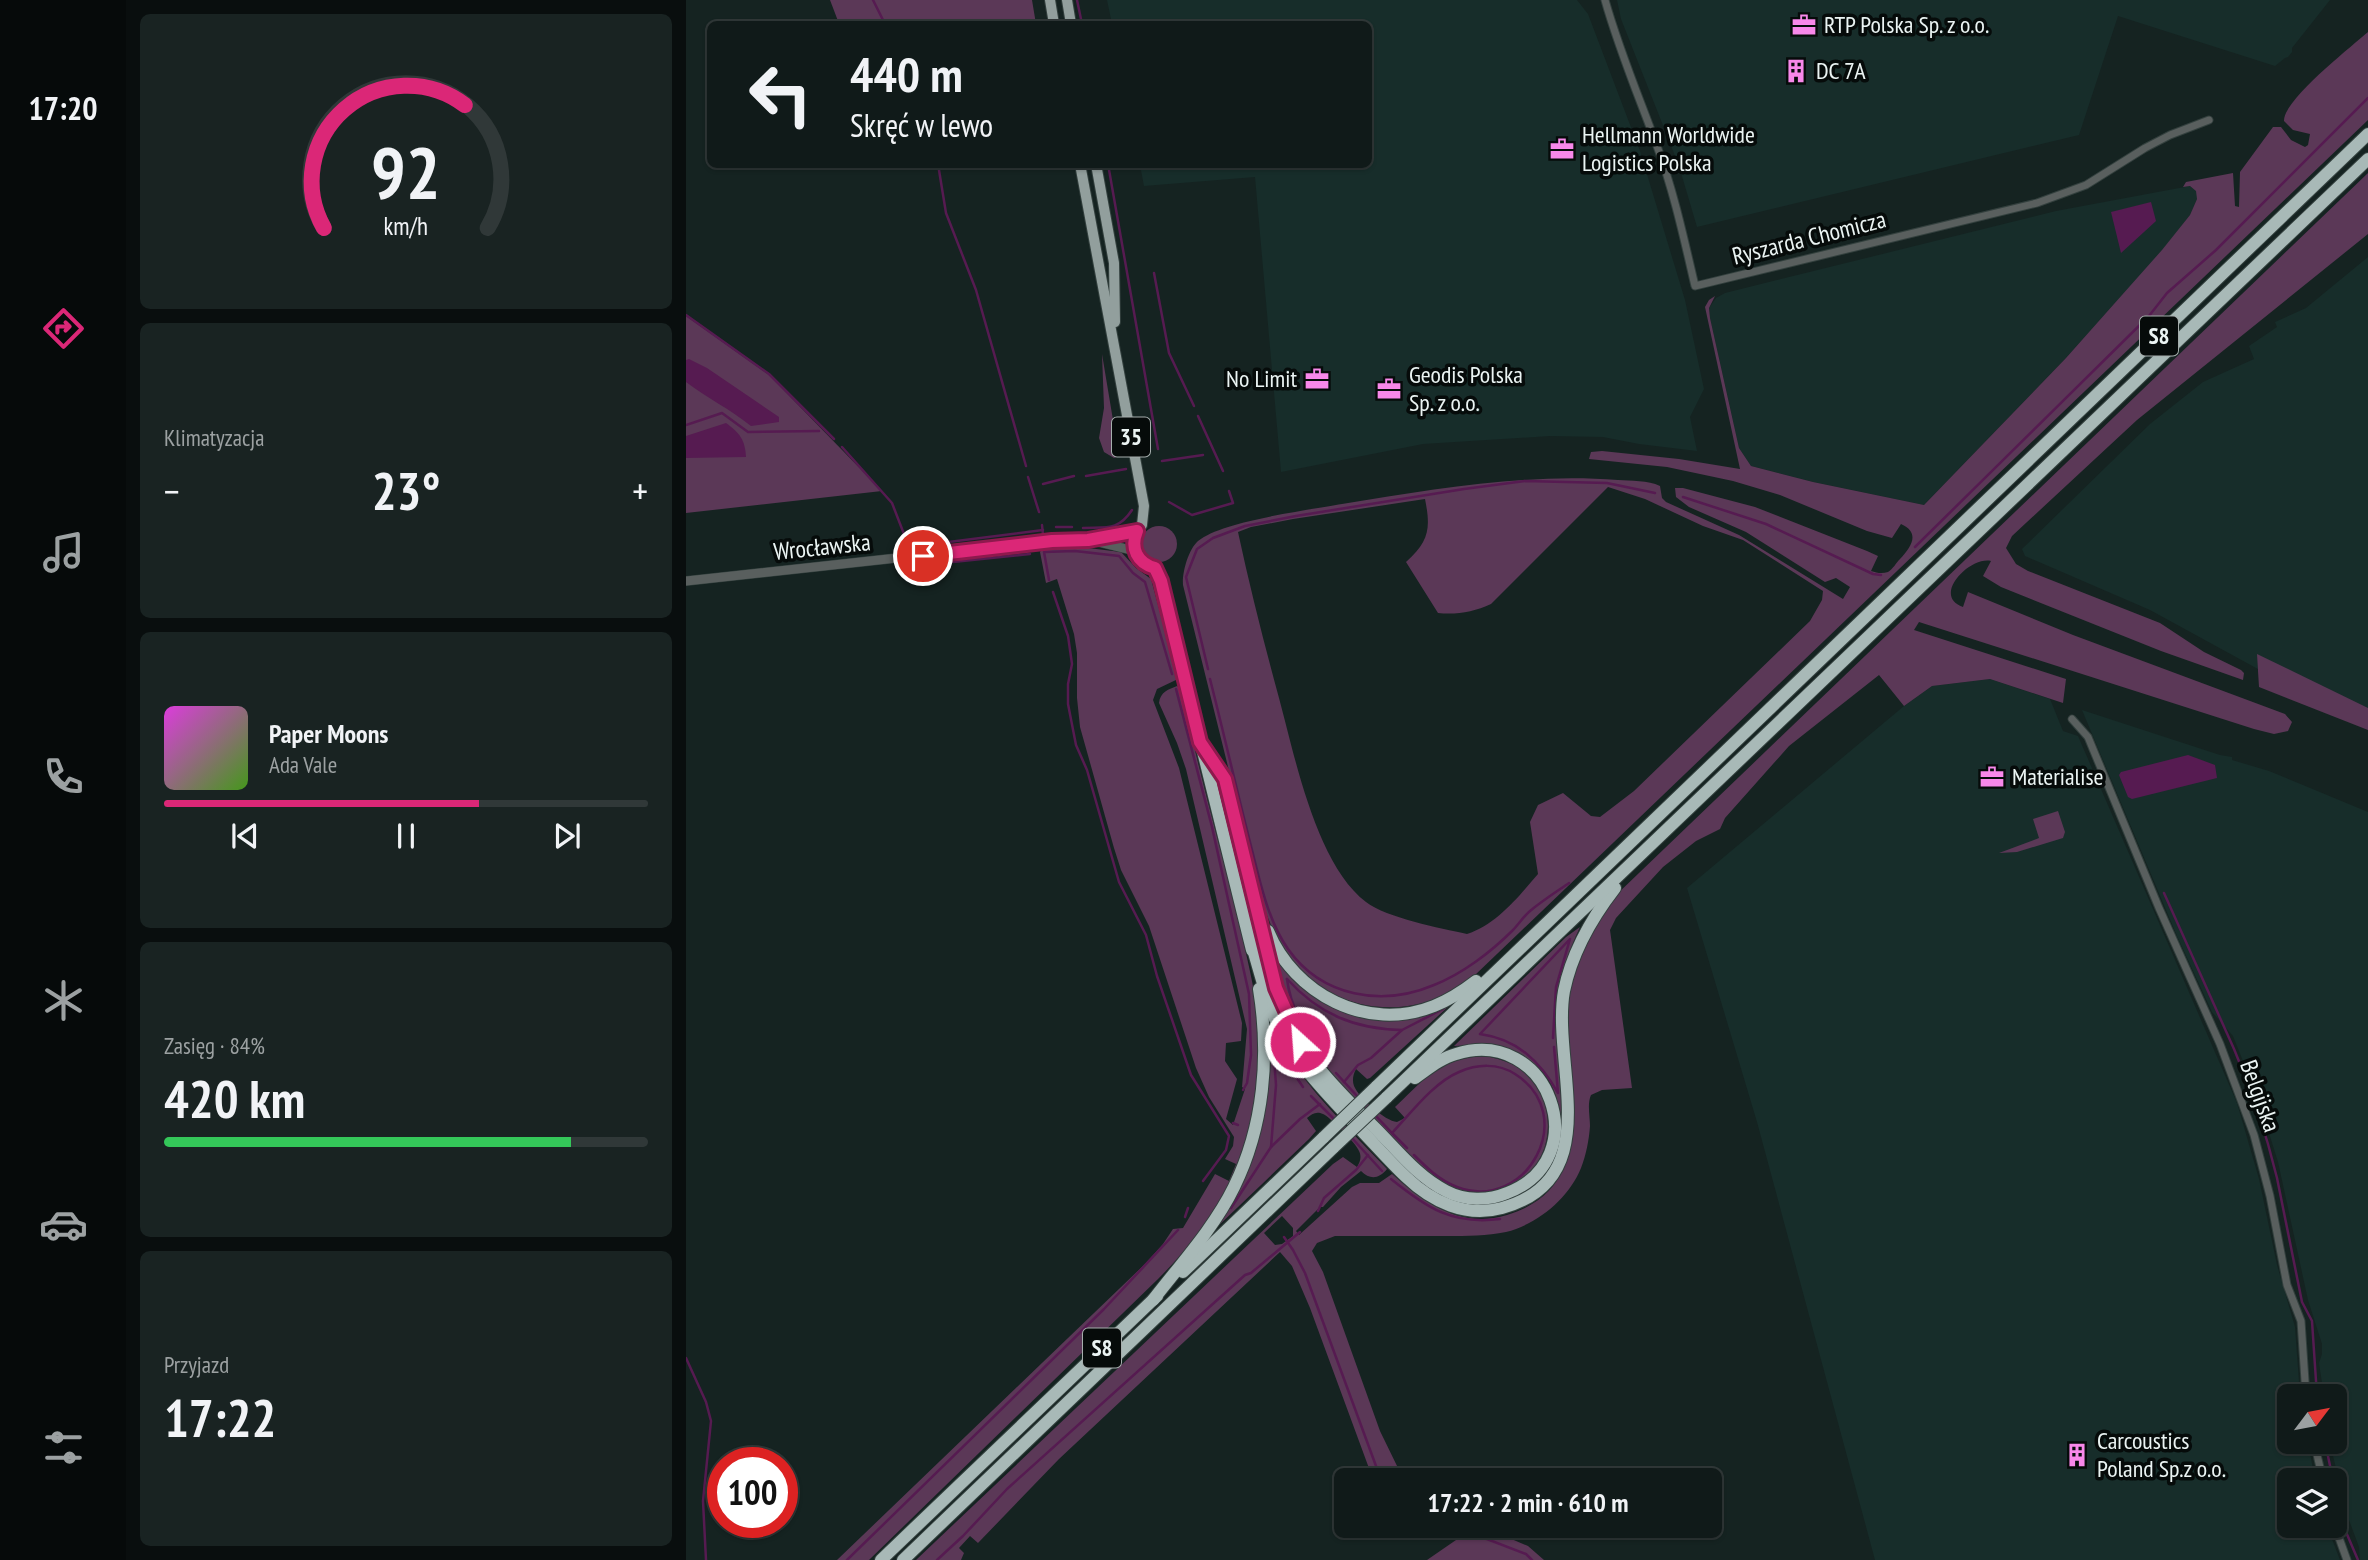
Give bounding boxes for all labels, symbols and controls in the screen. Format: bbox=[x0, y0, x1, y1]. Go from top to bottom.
place label: RTP Polska Sp. z o.o. bbox=[1824, 9, 1989, 40]
office icon: RTP Polska Sp. z o.o. bbox=[1790, 11, 1818, 39]
text: 440 m bbox=[850, 42, 963, 106]
icon: left bbox=[735, 49, 826, 140]
place label: DC 7A bbox=[1816, 55, 1866, 86]
building icon: DC 7A bbox=[1782, 57, 1810, 85]
text: 17:20 bbox=[28, 87, 98, 129]
text: Skręć w lewo bbox=[850, 104, 993, 146]
place label: Hellmann Worldwide Logistics Polska bbox=[1582, 119, 1755, 178]
text: 92 bbox=[371, 124, 441, 218]
office icon: Hellmann Worldwide Logistics Polska bbox=[1548, 135, 1576, 163]
street label: Ryszarda Chomicza bbox=[1729, 203, 1889, 272]
text: km/h bbox=[384, 209, 428, 241]
icon: directions bbox=[39, 304, 88, 353]
road number: S8 bbox=[2140, 316, 2178, 356]
place label: Geodis Polska Sp. z o.o. bbox=[1409, 359, 1523, 418]
place label: No Limit bbox=[1226, 363, 1297, 394]
office icon: No Limit bbox=[1303, 365, 1331, 393]
office icon: Geodis Polska Sp. z o.o. bbox=[1375, 375, 1403, 403]
road number: 35 bbox=[1112, 418, 1150, 457]
text: Klimatyzacja bbox=[164, 423, 264, 452]
text: 23° bbox=[372, 457, 440, 524]
text: − bbox=[164, 466, 180, 515]
text: + bbox=[632, 466, 648, 515]
street label: Wrocławska bbox=[772, 526, 872, 567]
pin bbox=[893, 526, 953, 586]
icon: music bbox=[39, 528, 88, 577]
icon: arrive bbox=[904, 537, 942, 575]
text: Paper Moons bbox=[269, 717, 388, 750]
text: Ada Vale bbox=[269, 750, 337, 779]
icon: phone bbox=[39, 752, 88, 801]
place label: Materialise bbox=[2012, 761, 2103, 792]
office icon: Materialise bbox=[1978, 763, 2006, 791]
icon: previous bbox=[226, 817, 264, 855]
icon: pause bbox=[387, 817, 425, 855]
icon: next bbox=[548, 817, 586, 855]
icon: climate bbox=[39, 976, 88, 1025]
position arrow bbox=[1263, 1005, 1337, 1079]
text: Zasięg · 84% bbox=[164, 1031, 265, 1060]
street label: Belgijska bbox=[2233, 1055, 2288, 1136]
text: 420 km bbox=[164, 1065, 305, 1132]
icon: car bbox=[39, 1200, 88, 1249]
road number: S8 bbox=[1083, 1329, 1121, 1368]
text: Przyjazd bbox=[164, 1350, 229, 1379]
text: 17:22 bbox=[164, 1384, 276, 1451]
north arrow bbox=[2277, 1384, 2347, 1454]
map controls bbox=[2277, 1384, 2347, 1538]
icon: filters bbox=[39, 1423, 88, 1472]
place label: Carcoustics Poland Sp.z o.o. bbox=[2097, 1425, 2226, 1484]
building icon: Carcoustics Poland Sp.z o.o. bbox=[2063, 1441, 2091, 1469]
speed limit sign: 100 bbox=[707, 1447, 798, 1538]
button: layers bbox=[2277, 1468, 2347, 1538]
text: 17:22 · 2 min · 610 m bbox=[1428, 1486, 1628, 1519]

